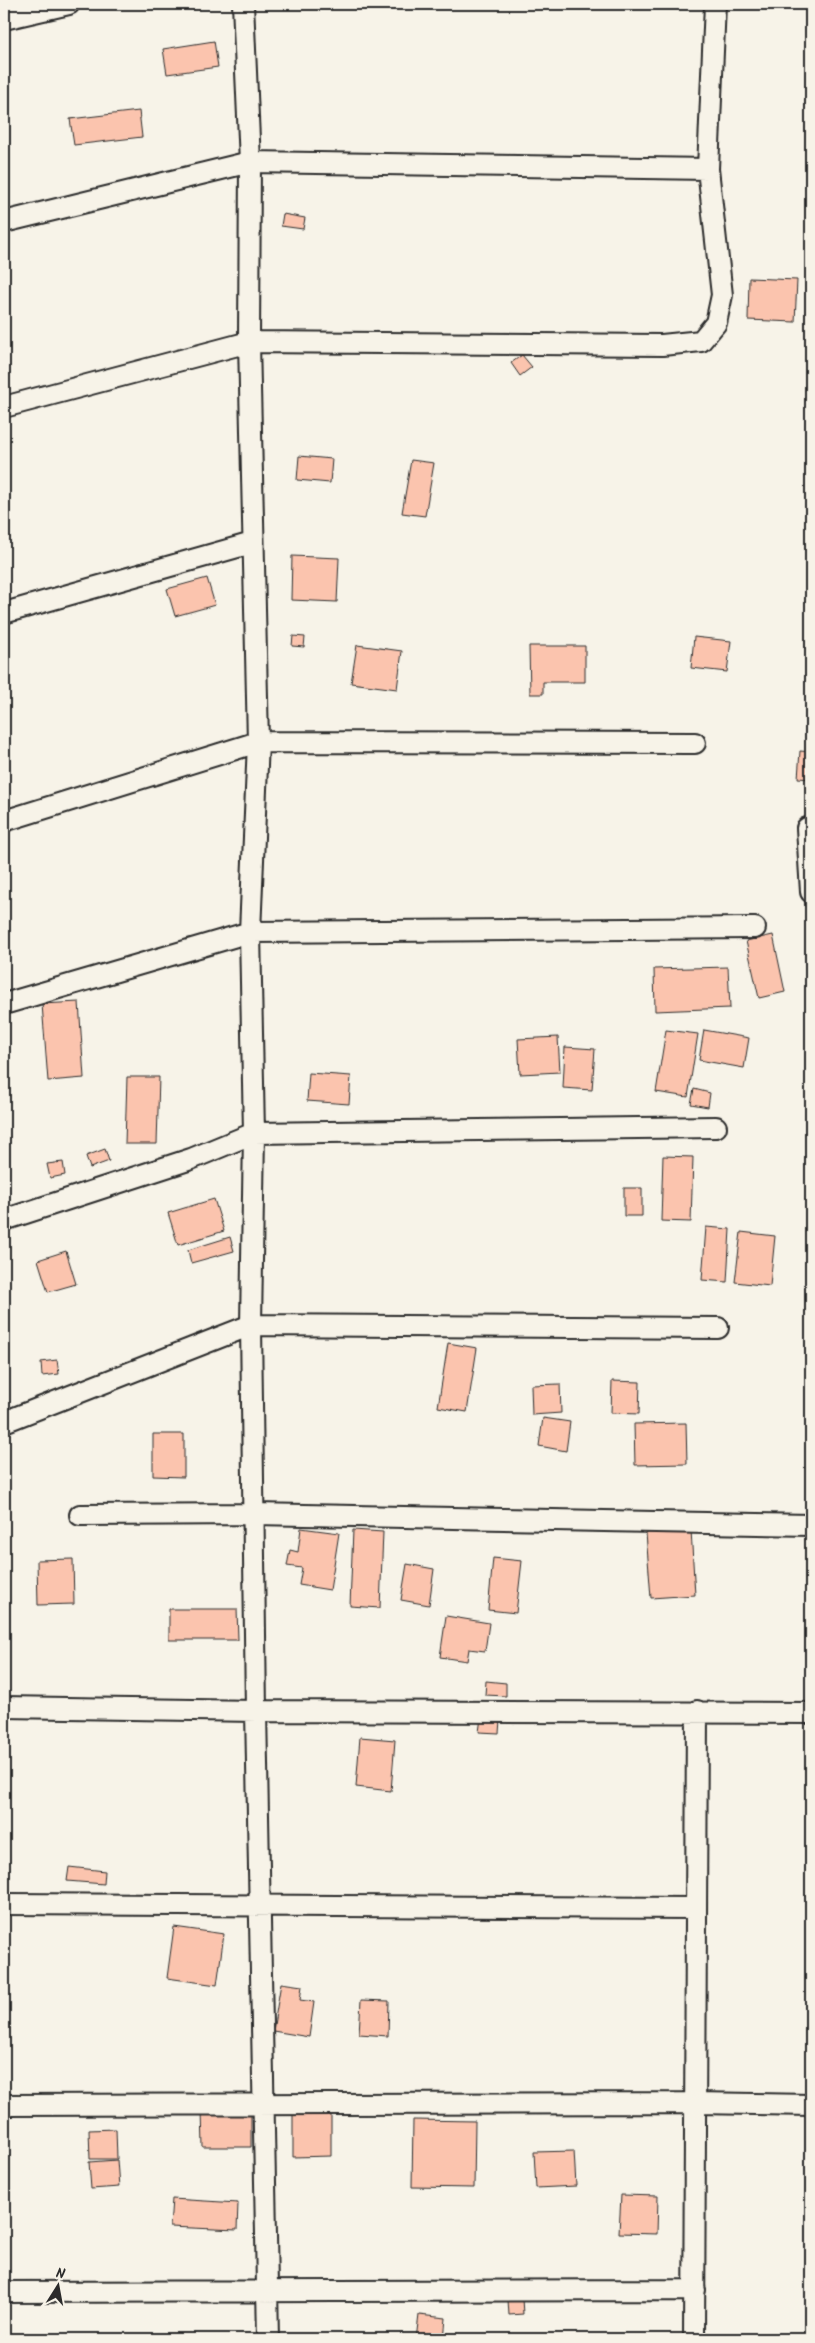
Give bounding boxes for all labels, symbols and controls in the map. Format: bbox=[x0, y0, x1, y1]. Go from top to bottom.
north arrow bbox=[32, 2260, 82, 2310]
text: N bbox=[54, 2263, 67, 2286]

